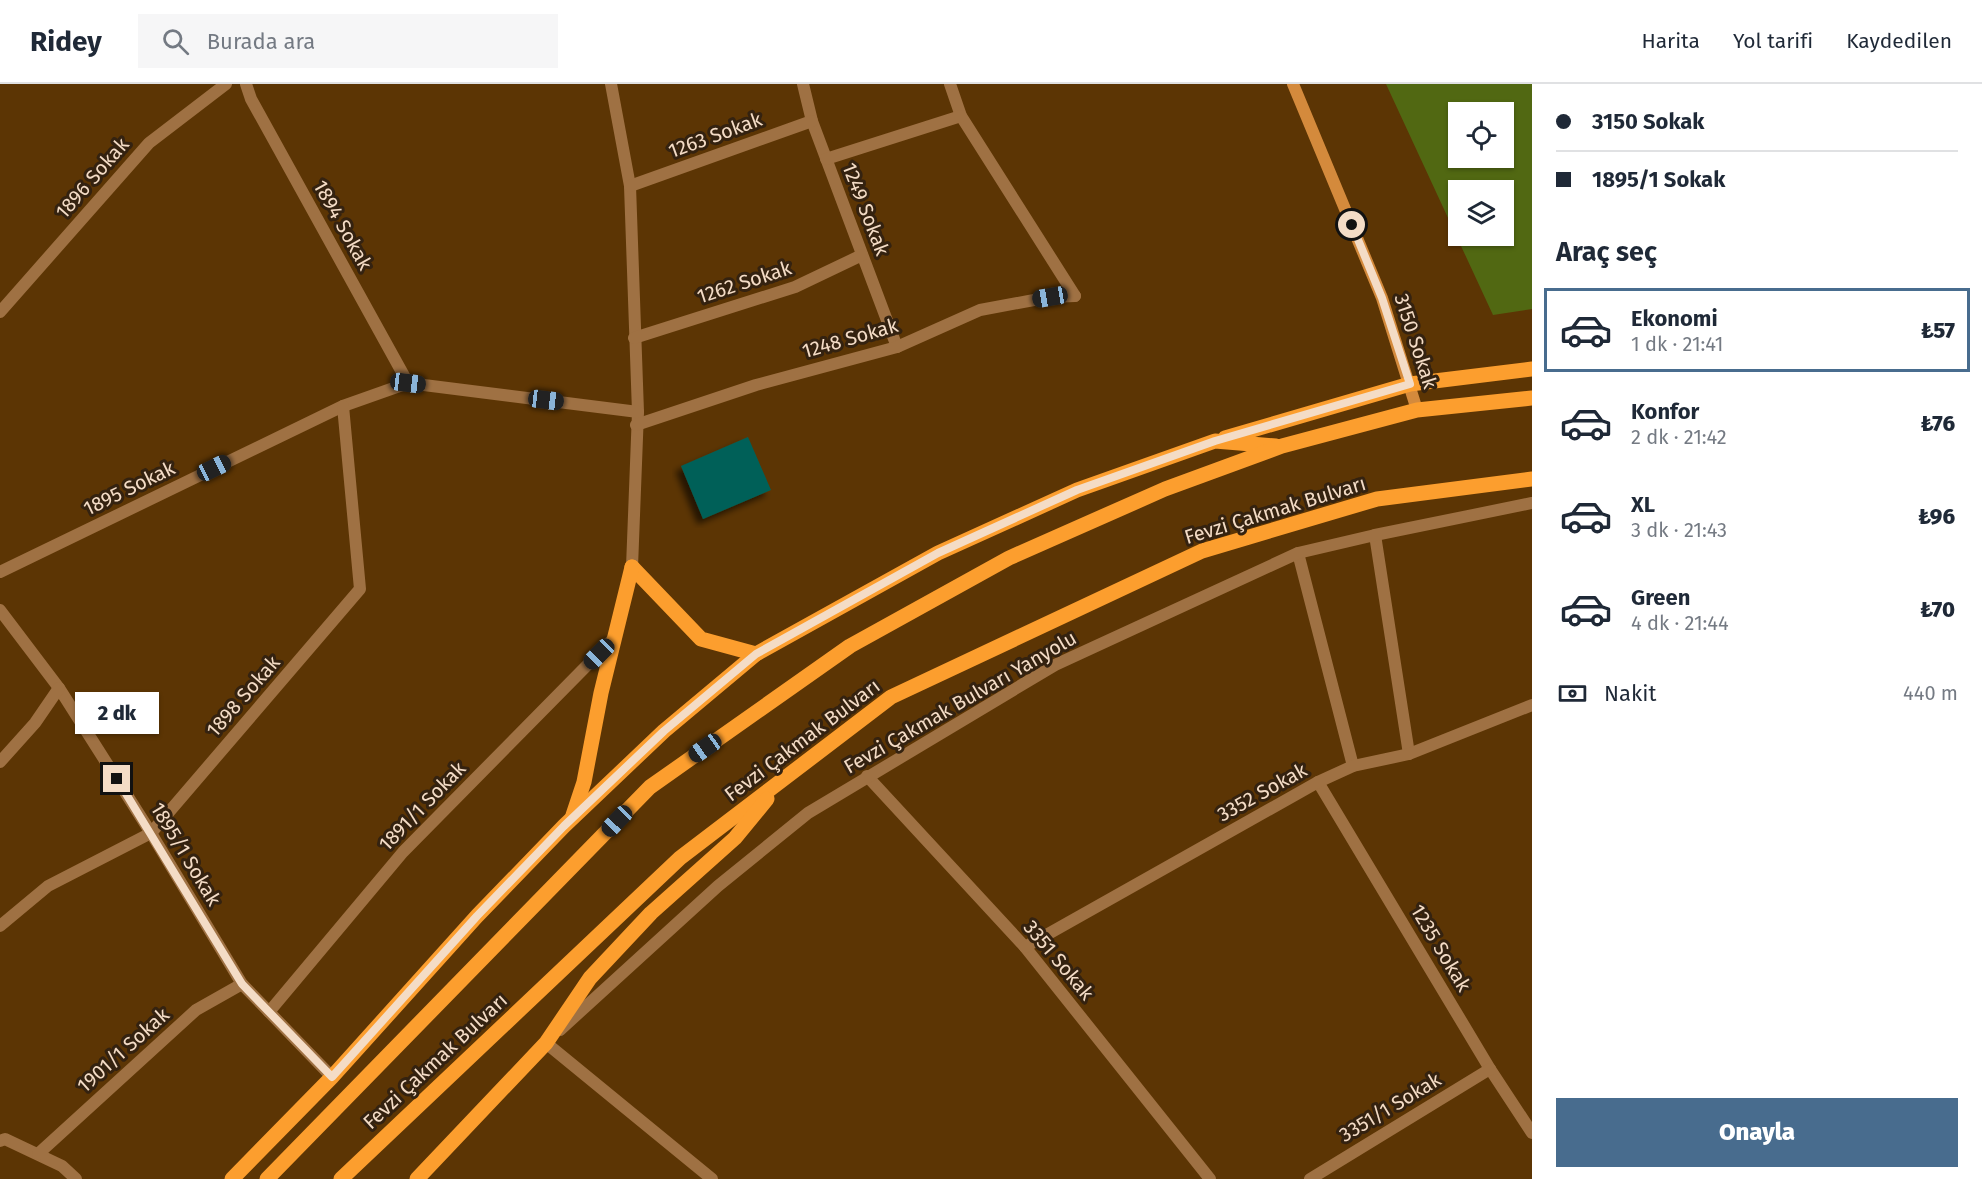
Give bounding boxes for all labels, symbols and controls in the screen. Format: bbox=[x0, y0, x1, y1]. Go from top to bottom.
search box bbox=[138, 14, 558, 68]
text: Ridey bbox=[30, 25, 102, 58]
icon: search bbox=[159, 25, 192, 58]
text: Burada ara bbox=[207, 28, 315, 55]
text: Harita bbox=[1641, 28, 1700, 54]
text: Yol tarifi bbox=[1733, 28, 1813, 54]
text: Kaydedilen bbox=[1846, 28, 1952, 54]
map controls bbox=[1448, 102, 1514, 246]
button: locate bbox=[1448, 102, 1514, 168]
street label: 1263 Sokak bbox=[665, 107, 766, 163]
text: 3150 Sokak bbox=[1592, 108, 1705, 135]
street label: 1896 Sokak bbox=[50, 132, 134, 223]
street label: 1249 Sokak bbox=[837, 159, 895, 260]
text: 1895/1 Sokak bbox=[1592, 166, 1725, 193]
street label: 1894 Sokak bbox=[308, 176, 378, 275]
button: layers bbox=[1448, 180, 1514, 246]
route start bbox=[1338, 211, 1365, 238]
text: Araç seç bbox=[1556, 236, 1657, 268]
street label: 1262 Sokak bbox=[694, 255, 795, 309]
car bbox=[1031, 285, 1069, 309]
street label: 3150 Sokak bbox=[1389, 291, 1443, 392]
icon: car bbox=[1559, 303, 1613, 357]
text: Ekonomi bbox=[1631, 305, 1718, 332]
street label: 1248 Sokak bbox=[799, 313, 901, 363]
text: ₺57 bbox=[1921, 317, 1955, 344]
text: 1 dk · 21:41 bbox=[1631, 332, 1723, 356]
car bbox=[389, 372, 427, 394]
car bbox=[527, 389, 565, 411]
icon: car bbox=[1559, 396, 1613, 450]
text: Konfor bbox=[1631, 398, 1699, 425]
text: ₺76 bbox=[1921, 410, 1955, 437]
text: 2 dk · 21:42 bbox=[1631, 425, 1727, 449]
car bbox=[194, 452, 234, 484]
street label: 1895 Sokak bbox=[79, 455, 179, 520]
street label: Fevzi Çakmak Bulvarı bbox=[1181, 471, 1369, 550]
icon: car bbox=[1559, 489, 1613, 543]
text: XL bbox=[1631, 491, 1655, 518]
text: ₺96 bbox=[1918, 503, 1955, 530]
text: 3 dk · 21:43 bbox=[1631, 518, 1727, 542]
icon: car bbox=[1559, 582, 1613, 636]
text: Green bbox=[1631, 584, 1690, 611]
text: ₺70 bbox=[1920, 596, 1955, 623]
text: 4 dk · 21:44 bbox=[1631, 611, 1729, 635]
street label: Fevzi Çakmak Bulvarı Yanyolu bbox=[839, 625, 1081, 779]
car bbox=[580, 635, 618, 673]
street label: 1898 Sokak bbox=[201, 650, 285, 742]
street label: Fevzi Çakmak Bulvarı bbox=[720, 674, 885, 807]
icon: cash bbox=[1556, 677, 1589, 710]
text: Nakit bbox=[1604, 680, 1656, 707]
text: 440 m bbox=[1903, 681, 1958, 705]
callout: 2 dk bbox=[75, 692, 159, 734]
text: 2 dk bbox=[98, 701, 136, 725]
car bbox=[685, 730, 725, 766]
street label: 1891/1 Sokak bbox=[373, 756, 471, 856]
street label: 3352 Sokak bbox=[1213, 757, 1312, 826]
route end bbox=[103, 765, 130, 792]
street label: 1895/1 Sokak bbox=[146, 798, 227, 911]
car bbox=[598, 802, 636, 840]
street label: 1235 Sokak bbox=[1406, 900, 1477, 997]
street label: 3351 Sokak bbox=[1019, 915, 1100, 1005]
street label: Fevzi Çakmak Bulvarı bbox=[358, 988, 513, 1135]
street label: 1901/1 Sokak bbox=[72, 1002, 174, 1097]
street label: 3351/1 Sokak bbox=[1335, 1067, 1446, 1147]
button: Onayla bbox=[1556, 1098, 1958, 1167]

